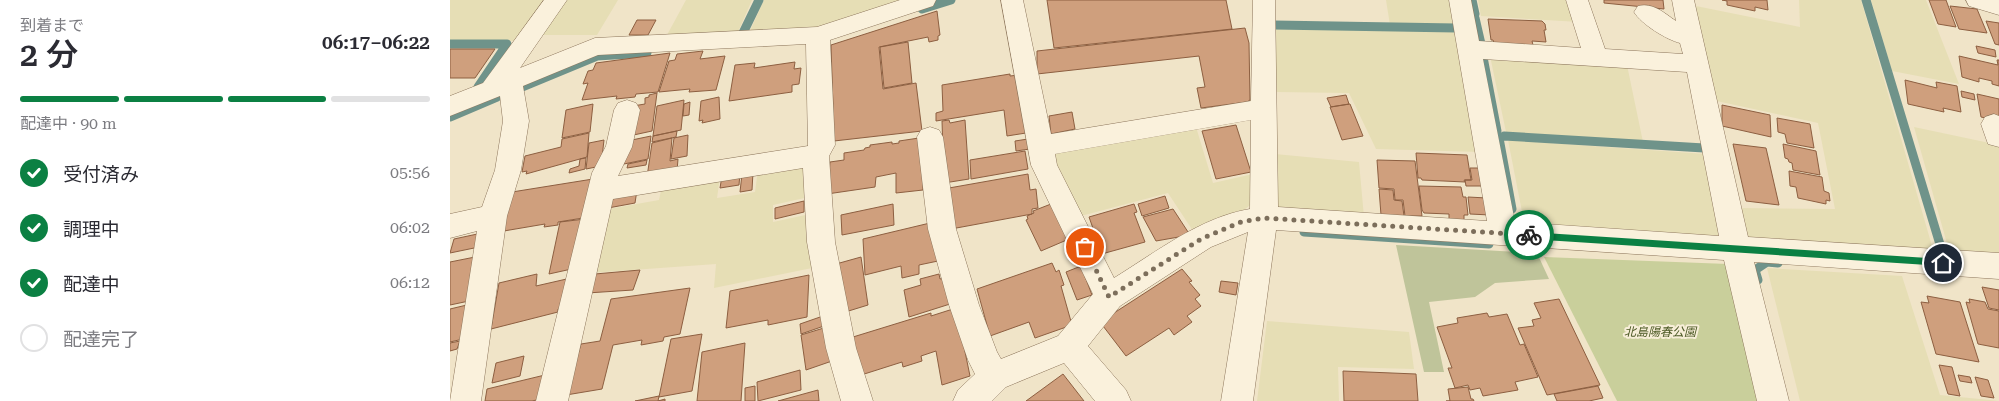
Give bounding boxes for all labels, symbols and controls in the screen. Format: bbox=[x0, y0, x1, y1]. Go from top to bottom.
text: 到着まで bbox=[20, 16, 84, 35]
text: 06:17–06:22 bbox=[322, 31, 430, 54]
text: 2 分 bbox=[20, 36, 78, 74]
text: 配達中 · 90 m bbox=[20, 114, 117, 133]
icon: check bbox=[20, 159, 48, 187]
text: 受付済み bbox=[63, 163, 139, 186]
text: 05:56 bbox=[390, 163, 430, 182]
courier bbox=[1504, 210, 1554, 260]
icon: check bbox=[20, 214, 48, 242]
text: 調理中 bbox=[63, 218, 120, 241]
text: 06:02 bbox=[390, 218, 430, 237]
icon: bike bbox=[1515, 221, 1543, 249]
pin bbox=[1064, 226, 1106, 268]
icon: bag bbox=[1071, 233, 1099, 261]
pin bbox=[1922, 242, 1964, 284]
icon: home bbox=[1929, 249, 1957, 277]
icon: check bbox=[20, 269, 48, 297]
text: 配達中 bbox=[63, 273, 120, 296]
text: 06:12 bbox=[390, 273, 430, 292]
park label: 北島陽春公園 bbox=[1624, 325, 1698, 339]
text: 配達完了 bbox=[63, 328, 139, 351]

